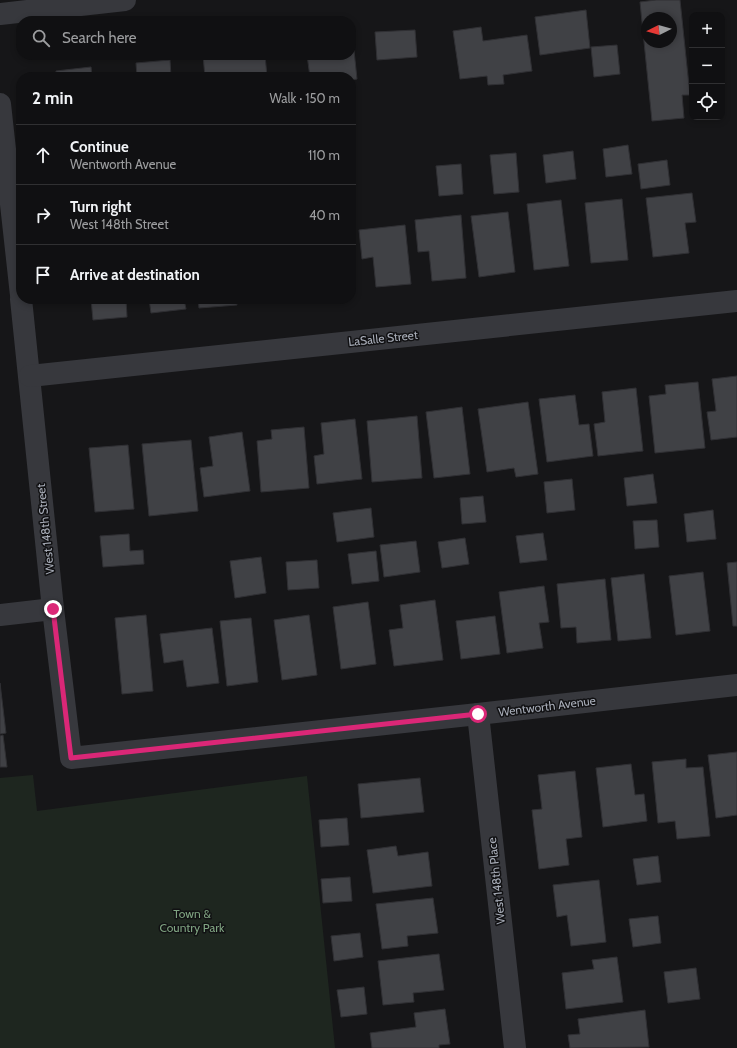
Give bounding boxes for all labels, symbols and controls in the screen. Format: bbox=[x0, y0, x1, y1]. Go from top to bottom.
north arrow bbox=[641, 12, 677, 48]
map controls bbox=[689, 12, 725, 120]
button: + bbox=[689, 12, 725, 48]
search box bbox=[16, 16, 356, 60]
icon: search bbox=[30, 27, 52, 49]
text: Search here bbox=[62, 29, 137, 47]
button: − bbox=[689, 48, 725, 84]
button: locate bbox=[689, 84, 725, 120]
text: 2 min bbox=[32, 88, 73, 108]
text: Walk · 150 m bbox=[269, 90, 340, 106]
text: Continue bbox=[70, 138, 129, 156]
icon: ahead bbox=[32, 144, 54, 166]
text: 110 m bbox=[308, 147, 340, 163]
text: Wentworth Avenue bbox=[70, 156, 176, 172]
text: Turn right bbox=[70, 198, 131, 216]
icon: right bbox=[32, 204, 54, 226]
text: 40 m bbox=[309, 207, 340, 223]
text: West 148th Street bbox=[70, 216, 169, 232]
icon: arrive bbox=[32, 264, 54, 286]
text: Arrive at destination bbox=[70, 266, 200, 284]
street label: LaSalle Street bbox=[348, 327, 418, 349]
street label: West 148th Street bbox=[33, 483, 57, 575]
route end bbox=[44, 600, 62, 618]
street label: Wentworth Avenue bbox=[497, 693, 597, 719]
route start bbox=[469, 705, 487, 723]
street label: West 148th Place bbox=[484, 837, 508, 925]
park label: Town & Country Park bbox=[160, 906, 225, 935]

